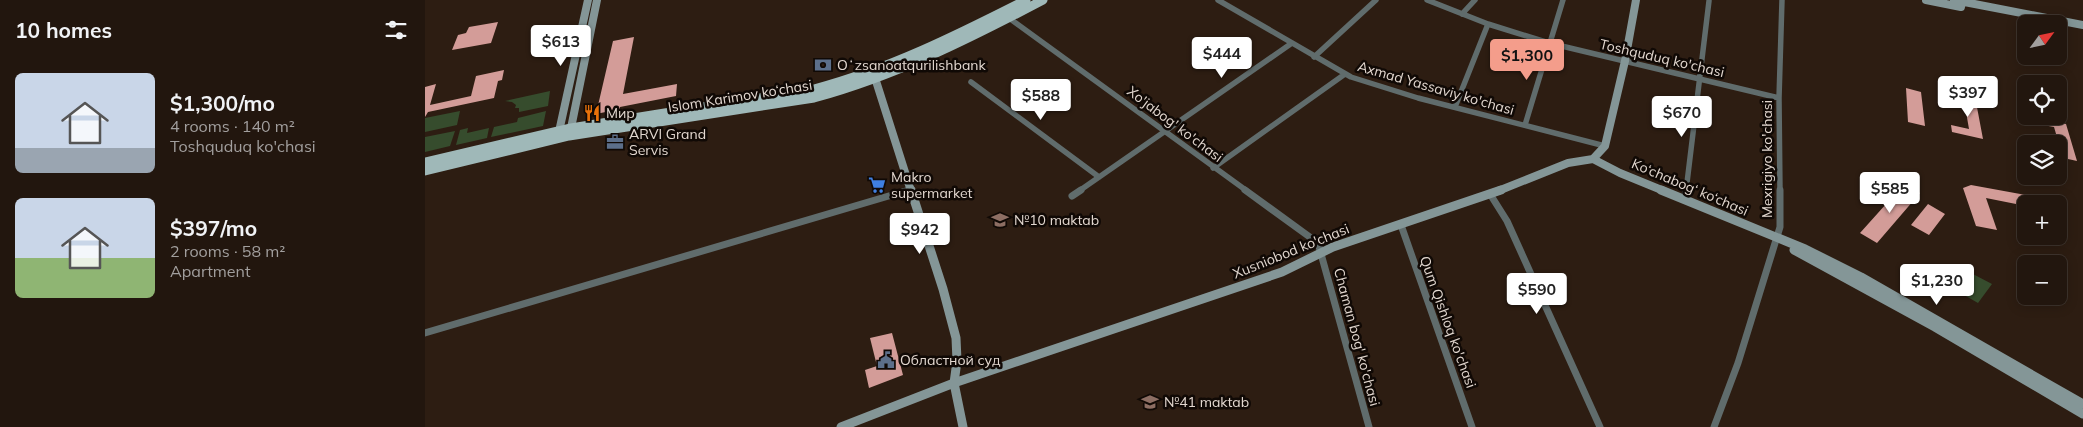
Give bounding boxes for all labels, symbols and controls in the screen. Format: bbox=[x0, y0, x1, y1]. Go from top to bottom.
north arrow bbox=[2017, 15, 2067, 65]
map controls bbox=[2017, 15, 2067, 305]
icon: filters bbox=[382, 16, 410, 44]
text: 10 homes bbox=[15, 17, 112, 43]
pin: $613 bbox=[531, 24, 591, 67]
text: $613 bbox=[542, 31, 580, 51]
street label: Toshquduq ko'chasi bbox=[1598, 35, 1726, 81]
pin: $444 bbox=[1192, 36, 1252, 79]
pin: $1,300 bbox=[1486, 38, 1568, 81]
text: $444 bbox=[1203, 43, 1241, 63]
text: $1,300 bbox=[1501, 45, 1553, 65]
bank icon: Oʻzsanoatqurilishbank bbox=[813, 55, 833, 75]
place label: Oʻzsanoatqurilishbank bbox=[837, 56, 986, 74]
street label: Axmad Yassaviy ko'chasi bbox=[1356, 57, 1516, 119]
button: locate bbox=[2017, 75, 2067, 125]
street label: Islom Karimov ko‘chasi bbox=[667, 76, 813, 116]
pin: $397 bbox=[1938, 76, 1998, 118]
pin: $588 bbox=[1011, 78, 1071, 121]
street label: Xo'jabog' ko'chasi bbox=[1124, 82, 1226, 166]
text: $397 bbox=[1949, 82, 1987, 102]
text: $588 bbox=[1022, 85, 1060, 105]
text: $1,300/mo bbox=[170, 90, 275, 116]
icon: home bbox=[55, 93, 115, 153]
pin: $670 bbox=[1652, 96, 1712, 138]
street label: Mexrigiyo ko'chasi bbox=[1758, 100, 1776, 218]
text: $670 bbox=[1663, 102, 1701, 122]
restaurant icon: Мир bbox=[582, 103, 602, 123]
place label: Мир bbox=[606, 104, 635, 122]
text: 4 rooms · 140 m² bbox=[170, 116, 295, 136]
place label: ARVI Grand Servis bbox=[629, 125, 706, 159]
office icon: ARVI Grand Servis bbox=[605, 132, 625, 152]
button: layers bbox=[2017, 135, 2067, 185]
text: Toshquduq ko'chasi bbox=[170, 136, 316, 156]
street label: Ko‘chabog‘ ko‘chasi bbox=[1629, 154, 1751, 220]
place label: Makro supermarket bbox=[891, 168, 973, 202]
pin: $585 bbox=[1860, 172, 1920, 214]
supermarket icon: Makro supermarket bbox=[867, 175, 887, 195]
text: $585 bbox=[1871, 178, 1909, 198]
button: + bbox=[2017, 195, 2067, 245]
school or university icon: №10 maktab bbox=[990, 210, 1010, 230]
place label: №10 maktab bbox=[1014, 211, 1099, 229]
pin: $942 bbox=[890, 212, 950, 255]
text: $397/mo bbox=[170, 215, 257, 241]
icon: home bbox=[55, 218, 115, 278]
text: $942 bbox=[901, 219, 939, 239]
street label: Xusniobod ko'chasi bbox=[1230, 219, 1352, 283]
text: 2 rooms · 58 m² bbox=[170, 241, 285, 261]
street label: Qum Qishloq ko'chasi bbox=[1416, 253, 1480, 391]
button: − bbox=[2017, 255, 2067, 305]
text: Apartment bbox=[170, 261, 251, 281]
pin: $1,230 bbox=[1896, 264, 1978, 306]
street label: Chaman bog' ko'chasi bbox=[1330, 266, 1384, 408]
text: $1,230 bbox=[1911, 270, 1963, 290]
pin: $590 bbox=[1507, 272, 1567, 315]
text: $590 bbox=[1518, 279, 1556, 299]
public building icon: Областной суд bbox=[876, 350, 896, 370]
place label: Областной суд bbox=[900, 351, 1001, 369]
school or university icon: №41 maktab bbox=[1140, 392, 1160, 412]
place label: №41 maktab bbox=[1164, 393, 1249, 411]

